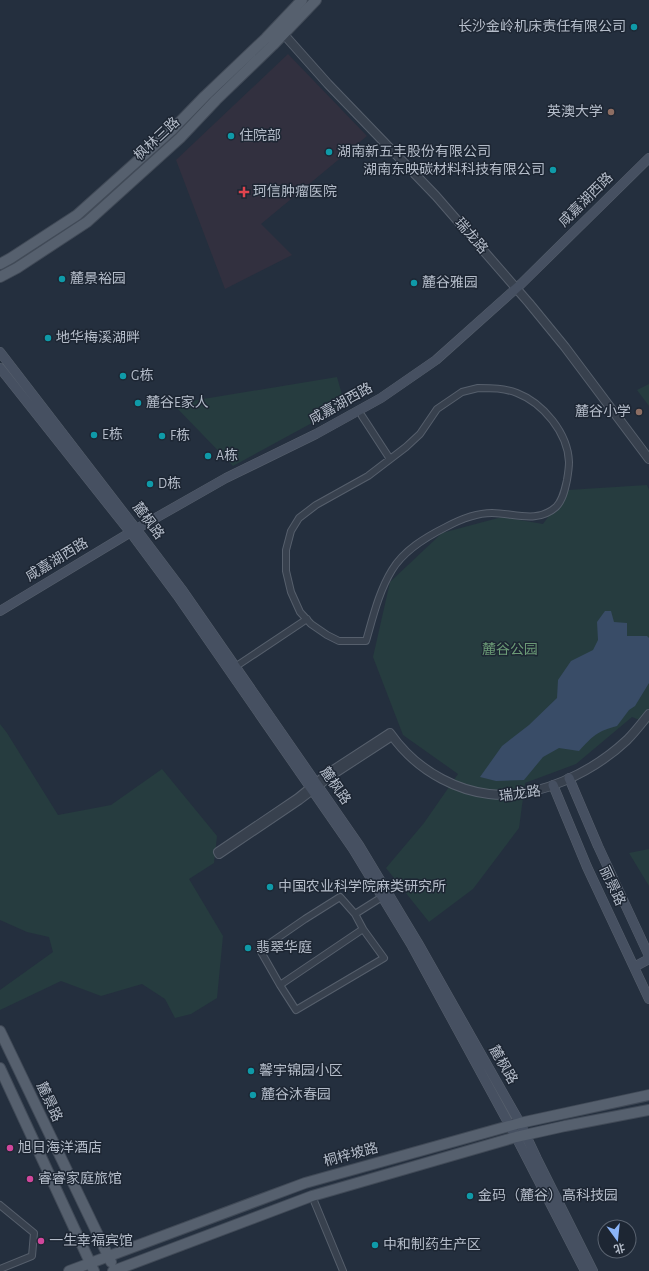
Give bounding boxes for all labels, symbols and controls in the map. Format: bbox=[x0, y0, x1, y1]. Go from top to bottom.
place label: 长沙金岭机床责任有限公司 bbox=[458, 18, 626, 34]
marker: 长沙金岭机床责任有限公司 bbox=[629, 22, 639, 32]
place label: 英澳大学 bbox=[547, 104, 603, 119]
marker: 英澳大学 bbox=[606, 107, 616, 117]
street label: 枫林三路 bbox=[131, 114, 182, 163]
place label: 住院部 bbox=[239, 128, 281, 143]
marker: 住院部 bbox=[226, 131, 236, 141]
place label: 湖南新五丰股份有限公司 bbox=[337, 144, 491, 159]
marker: 湖南新五丰股份有限公司 bbox=[324, 147, 334, 157]
place label: 湖南东映碳材料科技有限公司 bbox=[363, 161, 545, 177]
marker: 湖南东映碳材料科技有限公司 bbox=[548, 165, 558, 175]
street label: 咸嘉湖西路 bbox=[556, 170, 616, 230]
place label: 珂信肿瘤医院 bbox=[253, 184, 337, 199]
marker: 珂信肿瘤医院 bbox=[238, 186, 250, 198]
street label: 瑞龙路 bbox=[452, 214, 492, 256]
place label: 麓景裕园 bbox=[70, 271, 126, 286]
marker: 麓景裕园 bbox=[57, 274, 67, 284]
place label: 麓谷雅园 bbox=[422, 275, 478, 290]
marker: 麓谷雅园 bbox=[409, 278, 419, 288]
place label: 地华梅溪湖畔 bbox=[56, 329, 140, 345]
marker: 地华梅溪湖畔 bbox=[43, 333, 53, 343]
place label: G栋 bbox=[131, 367, 153, 383]
marker: G栋 bbox=[118, 371, 128, 381]
street label: 咸嘉湖西路 bbox=[307, 380, 375, 427]
place label: 麓谷E家人 bbox=[146, 394, 209, 410]
marker: 麓谷E家人 bbox=[133, 398, 143, 408]
place label: 麓谷小学 bbox=[575, 404, 631, 419]
marker: 麓谷小学 bbox=[634, 407, 644, 417]
place label: E栋 bbox=[102, 426, 123, 442]
place label: F栋 bbox=[170, 427, 190, 443]
marker: E栋 bbox=[89, 430, 99, 440]
marker: F栋 bbox=[157, 431, 167, 441]
place label: A栋 bbox=[216, 447, 238, 463]
marker: A栋 bbox=[203, 451, 213, 461]
place label: D栋 bbox=[158, 475, 181, 491]
marker: D栋 bbox=[145, 479, 155, 489]
street label: 麓枫路 bbox=[130, 499, 167, 542]
street label: 咸嘉湖西路 bbox=[23, 535, 91, 584]
park label: 麓谷公园 bbox=[482, 642, 538, 657]
street label: 麓枫路 bbox=[317, 764, 354, 807]
street label: 瑞龙路 bbox=[498, 782, 542, 804]
street label: 丽景路 bbox=[597, 864, 628, 908]
place label: 中国农业科学院麻类研究所 bbox=[278, 879, 446, 894]
marker: 中国农业科学院麻类研究所 bbox=[265, 882, 275, 892]
place label: 翡翠华庭 bbox=[256, 939, 312, 955]
marker: 翡翠华庭 bbox=[243, 943, 253, 953]
street label: 麓枫路 bbox=[486, 1043, 520, 1087]
place label: 馨宇锦园小区 bbox=[259, 1063, 343, 1078]
marker: 馨宇锦园小区 bbox=[246, 1066, 256, 1076]
street label: 麓景路 bbox=[34, 1080, 65, 1124]
place label: 麓谷沐春园 bbox=[261, 1087, 331, 1102]
marker: 麓谷沐春园 bbox=[248, 1090, 258, 1100]
street label: 桐梓坡路 bbox=[322, 1139, 380, 1169]
place label: 旭日海洋酒店 bbox=[18, 1140, 102, 1155]
marker: 旭日海洋酒店 bbox=[5, 1143, 15, 1153]
place label: 睿睿家庭旅馆 bbox=[38, 1170, 122, 1186]
marker: 睿睿家庭旅馆 bbox=[25, 1174, 35, 1184]
place label: 金码（麓谷）高科技园 bbox=[478, 1188, 618, 1203]
marker: 金码（麓谷）高科技园 bbox=[465, 1191, 475, 1201]
north arrow bbox=[597, 1219, 637, 1259]
place label: 一生幸福宾馆 bbox=[49, 1233, 133, 1248]
marker: 一生幸福宾馆 bbox=[36, 1236, 46, 1246]
place label: 中和制药生产区 bbox=[383, 1236, 481, 1252]
marker: 中和制药生产区 bbox=[370, 1240, 380, 1250]
text: 北 bbox=[613, 1241, 626, 1255]

